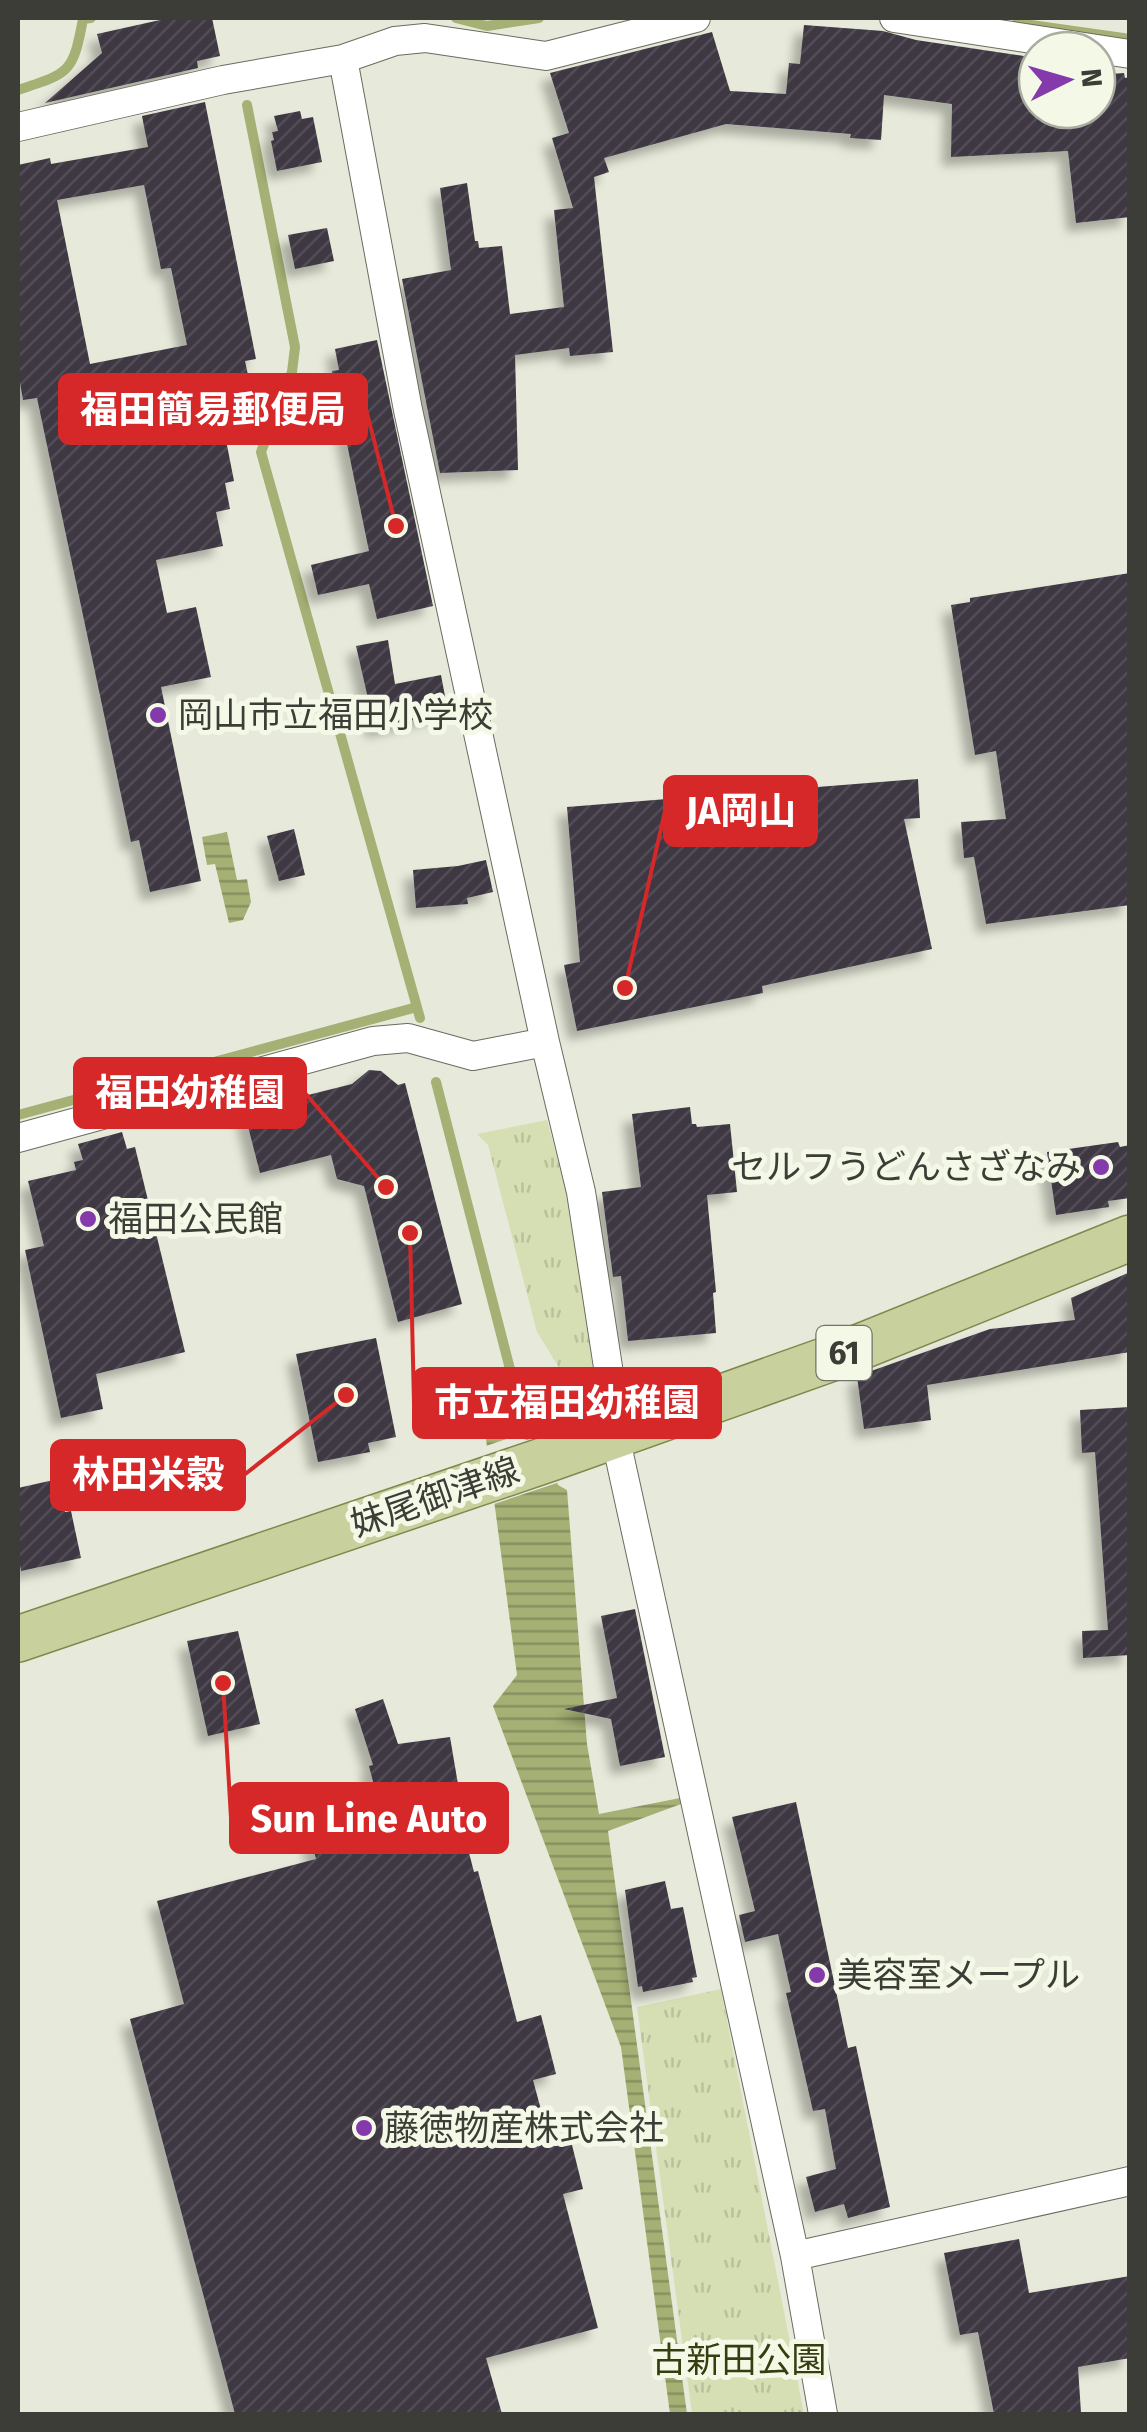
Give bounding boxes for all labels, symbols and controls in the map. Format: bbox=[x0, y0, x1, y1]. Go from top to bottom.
north arrow bbox=[1017, 30, 1117, 130]
text: N bbox=[1074, 67, 1109, 89]
callout: 福田簡易郵便局 bbox=[60, 375, 366, 443]
text: 福田簡易郵便局 bbox=[80, 387, 346, 433]
place label: 岡山市立福田小学校 bbox=[178, 694, 493, 736]
marker: 岡山市立福田小学校 bbox=[147, 704, 169, 726]
callout: JA岡山 bbox=[665, 777, 816, 845]
text: JA岡山 bbox=[685, 788, 796, 834]
callout: 福田幼稚園 bbox=[75, 1059, 305, 1127]
text: 福田幼稚園 bbox=[95, 1070, 285, 1116]
place label: セルフうどんさざなみ bbox=[731, 1146, 1081, 1188]
marker: セルフうどんさざなみ bbox=[1090, 1156, 1112, 1178]
place label: 福田公民館 bbox=[108, 1198, 283, 1240]
marker: 福田公民館 bbox=[77, 1208, 99, 1230]
road number: 61 bbox=[816, 1326, 872, 1380]
callout: 市立福田幼稚園 bbox=[414, 1369, 720, 1437]
text: 市立福田幼稚園 bbox=[434, 1380, 700, 1426]
callout: 林田米穀 bbox=[52, 1441, 244, 1509]
street label: 妹尾御津線 bbox=[345, 1449, 525, 1545]
text: 林田米穀 bbox=[72, 1452, 224, 1498]
callout: Sun Line Auto bbox=[231, 1784, 507, 1852]
text: Sun Line Auto bbox=[251, 1796, 487, 1842]
place label: 美容室メープル bbox=[837, 1954, 1080, 1996]
marker: 美容室メープル bbox=[806, 1964, 828, 1986]
place label: 藤徳物産株式会社 bbox=[384, 2107, 664, 2149]
marker: 藤徳物産株式会社 bbox=[353, 2117, 375, 2139]
park label: 古新田公園 bbox=[651, 2339, 827, 2381]

